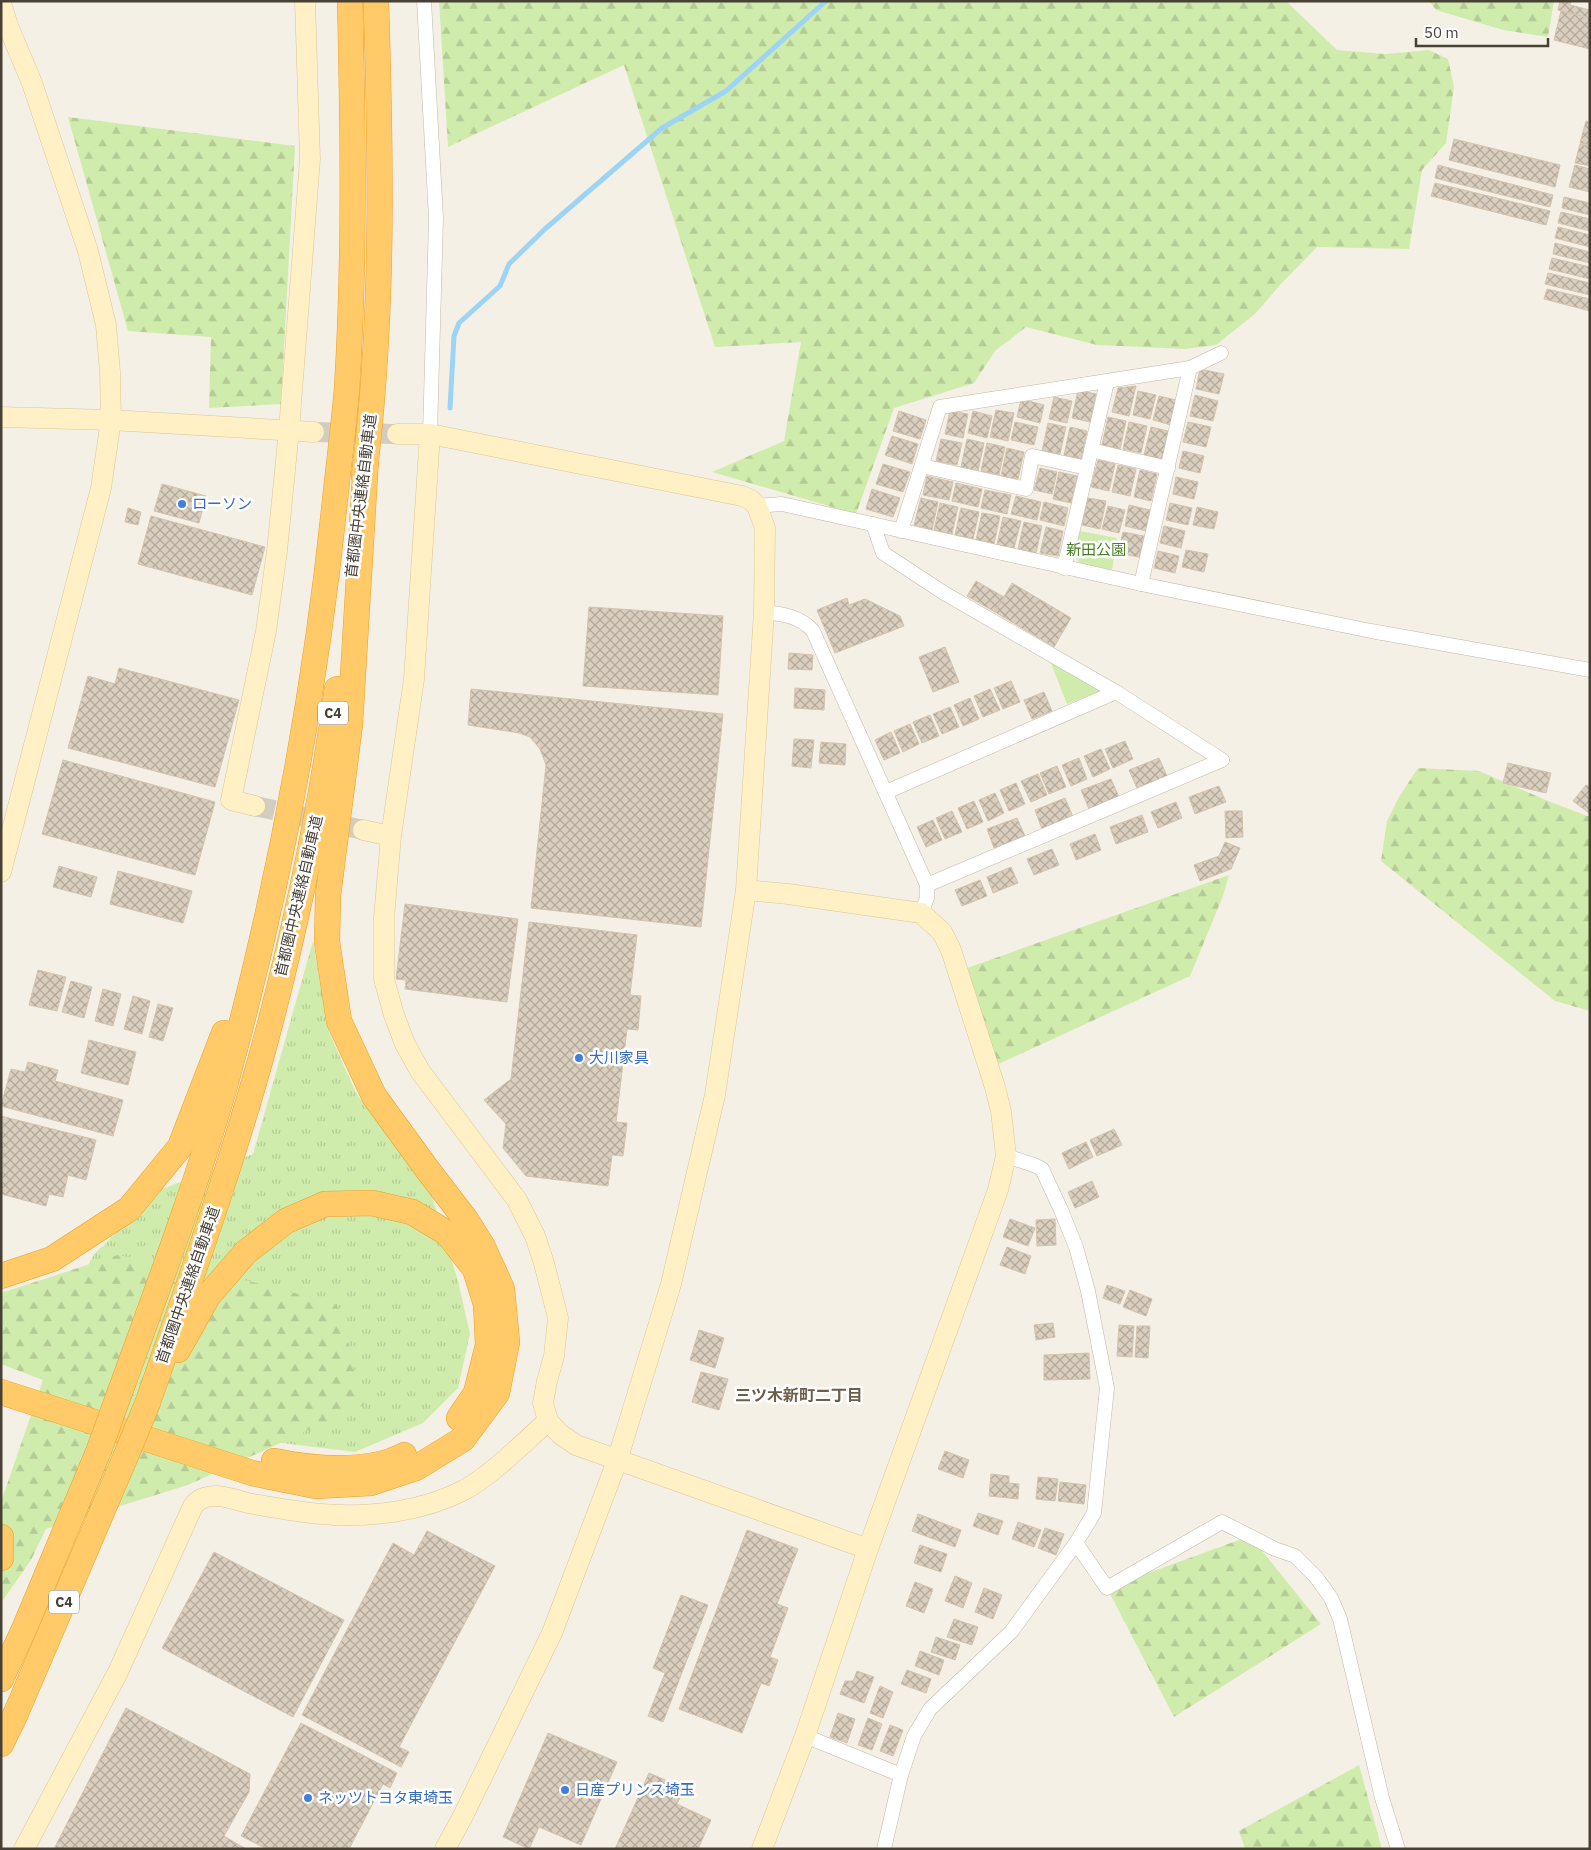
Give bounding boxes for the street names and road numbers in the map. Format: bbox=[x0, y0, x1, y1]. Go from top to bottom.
street label: 首都圏中央連絡自動車道 bbox=[341, 413, 380, 579]
road number: C4 bbox=[318, 701, 348, 724]
street label: 首都圏中央連絡自動車道 bbox=[271, 813, 326, 978]
street label: 首都圏中央連絡自動車道 bbox=[152, 1204, 223, 1366]
road number: C4 bbox=[49, 1590, 79, 1614]

